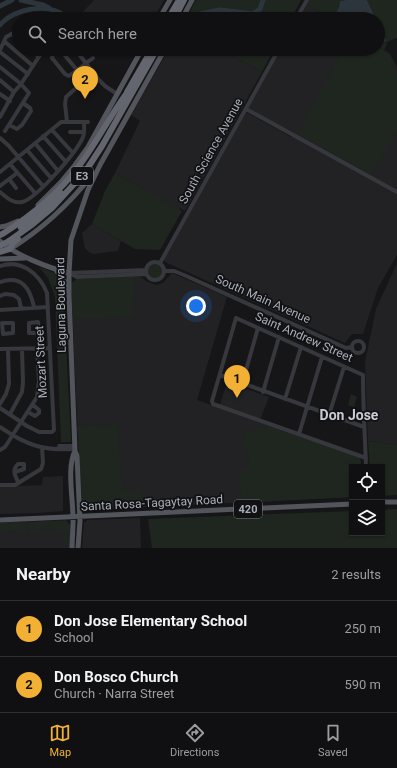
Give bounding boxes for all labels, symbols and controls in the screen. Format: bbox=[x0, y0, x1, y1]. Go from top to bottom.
search box bbox=[12, 12, 385, 56]
icon: search bbox=[26, 23, 48, 45]
text: Search here bbox=[58, 25, 137, 43]
pin: 2 bbox=[72, 66, 98, 99]
street label: South Science Avenue bbox=[176, 96, 246, 206]
road number: E3 bbox=[71, 167, 93, 185]
street label: Laguna Boulevard bbox=[53, 257, 69, 353]
street label: South Main Avenue bbox=[213, 272, 313, 326]
your location bbox=[186, 296, 206, 316]
street label: Saint Andrew Street bbox=[253, 309, 355, 365]
street label: Mozart Street bbox=[32, 325, 50, 399]
pin: 1 bbox=[224, 365, 250, 398]
district label: Don Jose bbox=[320, 407, 379, 423]
map controls bbox=[349, 464, 385, 536]
button: locate bbox=[349, 464, 385, 500]
street label: Santa Rosa-Tagaytay Road bbox=[81, 492, 223, 514]
road number: 420 bbox=[234, 500, 262, 518]
button: layers bbox=[349, 500, 385, 536]
text: Nearby bbox=[16, 564, 71, 584]
text: 2 results bbox=[331, 567, 381, 582]
text: Don Jose Elementary School bbox=[54, 612, 247, 630]
text: 1 bbox=[25, 621, 33, 636]
text: 250 m bbox=[344, 621, 381, 636]
text: School bbox=[54, 630, 94, 645]
text: Don Bosco Church bbox=[54, 668, 178, 686]
text: 2 bbox=[25, 677, 33, 692]
text: 590 m bbox=[344, 677, 381, 692]
text: Church · Narra Street bbox=[54, 686, 174, 701]
tab: Map bbox=[49, 722, 71, 759]
tab: Directions bbox=[170, 722, 219, 759]
tab: Saved bbox=[318, 722, 348, 759]

